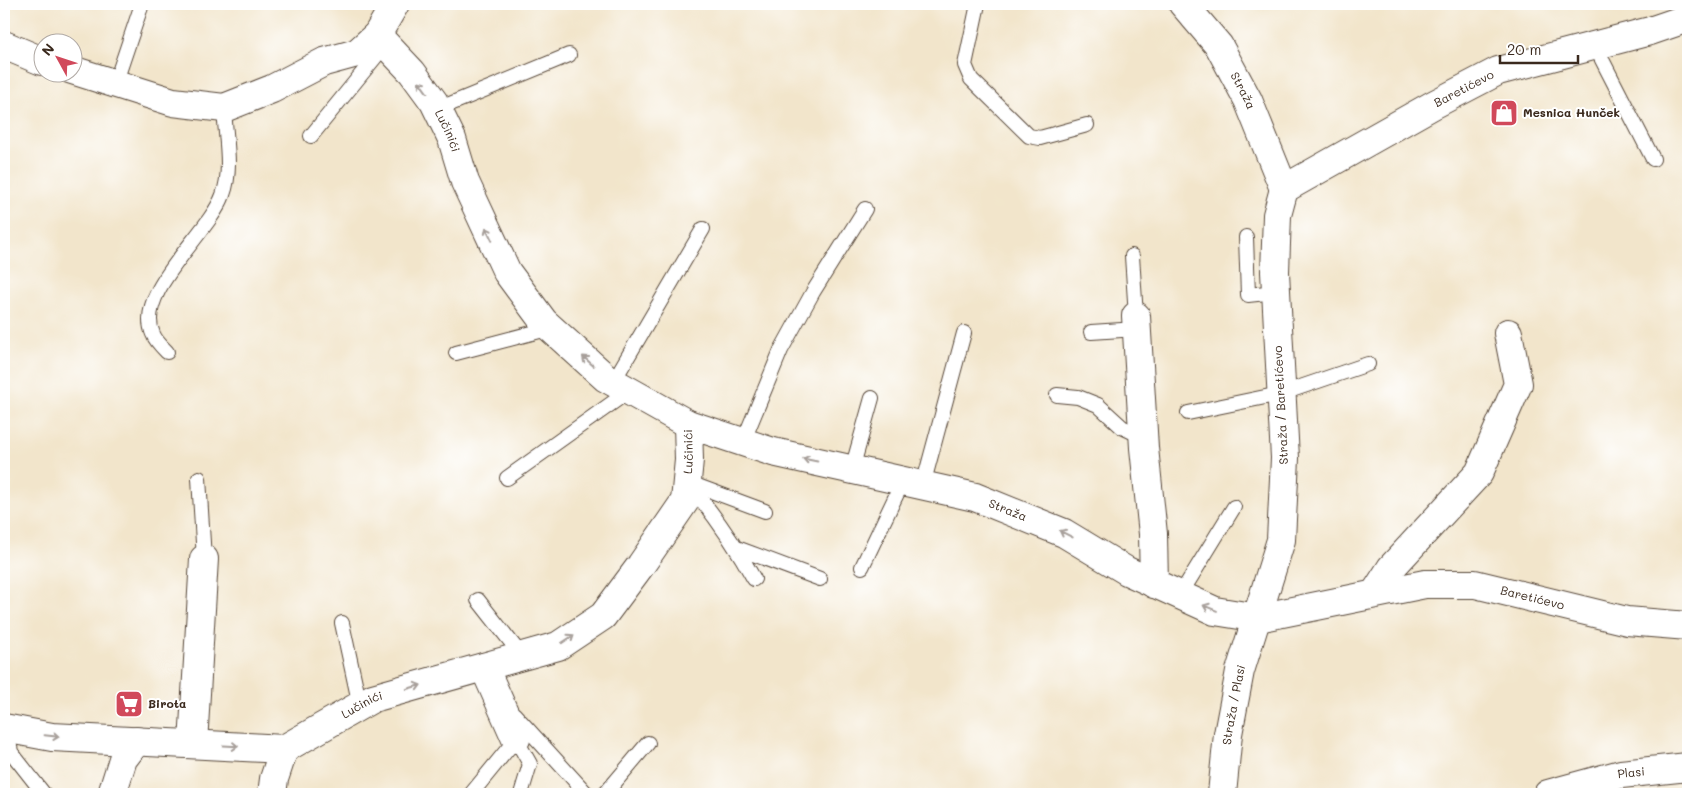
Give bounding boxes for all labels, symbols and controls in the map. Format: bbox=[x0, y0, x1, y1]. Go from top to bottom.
north arrow bbox=[32, 32, 82, 82]
scale bar bbox=[1500, 32, 1577, 64]
text: N bbox=[37, 39, 58, 60]
text: 20 m bbox=[1507, 39, 1541, 59]
street label: Baretićevo bbox=[1431, 66, 1496, 110]
street label: Straža bbox=[1227, 69, 1260, 111]
one-way arrow bbox=[418, 80, 428, 94]
shop icon: Mesnica Hunček bbox=[1489, 98, 1519, 128]
place label: Mesnica Hunček bbox=[1523, 104, 1620, 120]
street label: Lučinići bbox=[432, 107, 464, 154]
one-way arrow bbox=[484, 227, 494, 242]
street label: Straža / Baretićevo bbox=[1269, 345, 1291, 465]
one-way arrow bbox=[581, 355, 594, 367]
street label: Lučinići bbox=[679, 429, 696, 474]
one-way arrow bbox=[802, 455, 818, 464]
street label: Straža bbox=[987, 494, 1029, 524]
one-way arrow bbox=[1059, 529, 1073, 539]
street label: Baretićevo bbox=[1499, 581, 1566, 612]
one-way arrow bbox=[1203, 603, 1218, 612]
one-way arrow bbox=[561, 634, 575, 644]
street label: Straža / Plasi bbox=[1218, 662, 1249, 745]
one-way arrow bbox=[405, 682, 421, 691]
street label: Lučinići bbox=[338, 687, 384, 722]
supermarket icon: Birota bbox=[114, 689, 144, 719]
place label: Birota bbox=[148, 695, 186, 711]
one-way arrow bbox=[43, 731, 59, 741]
one-way arrow bbox=[223, 742, 239, 751]
street label: Plasi bbox=[1617, 763, 1646, 781]

